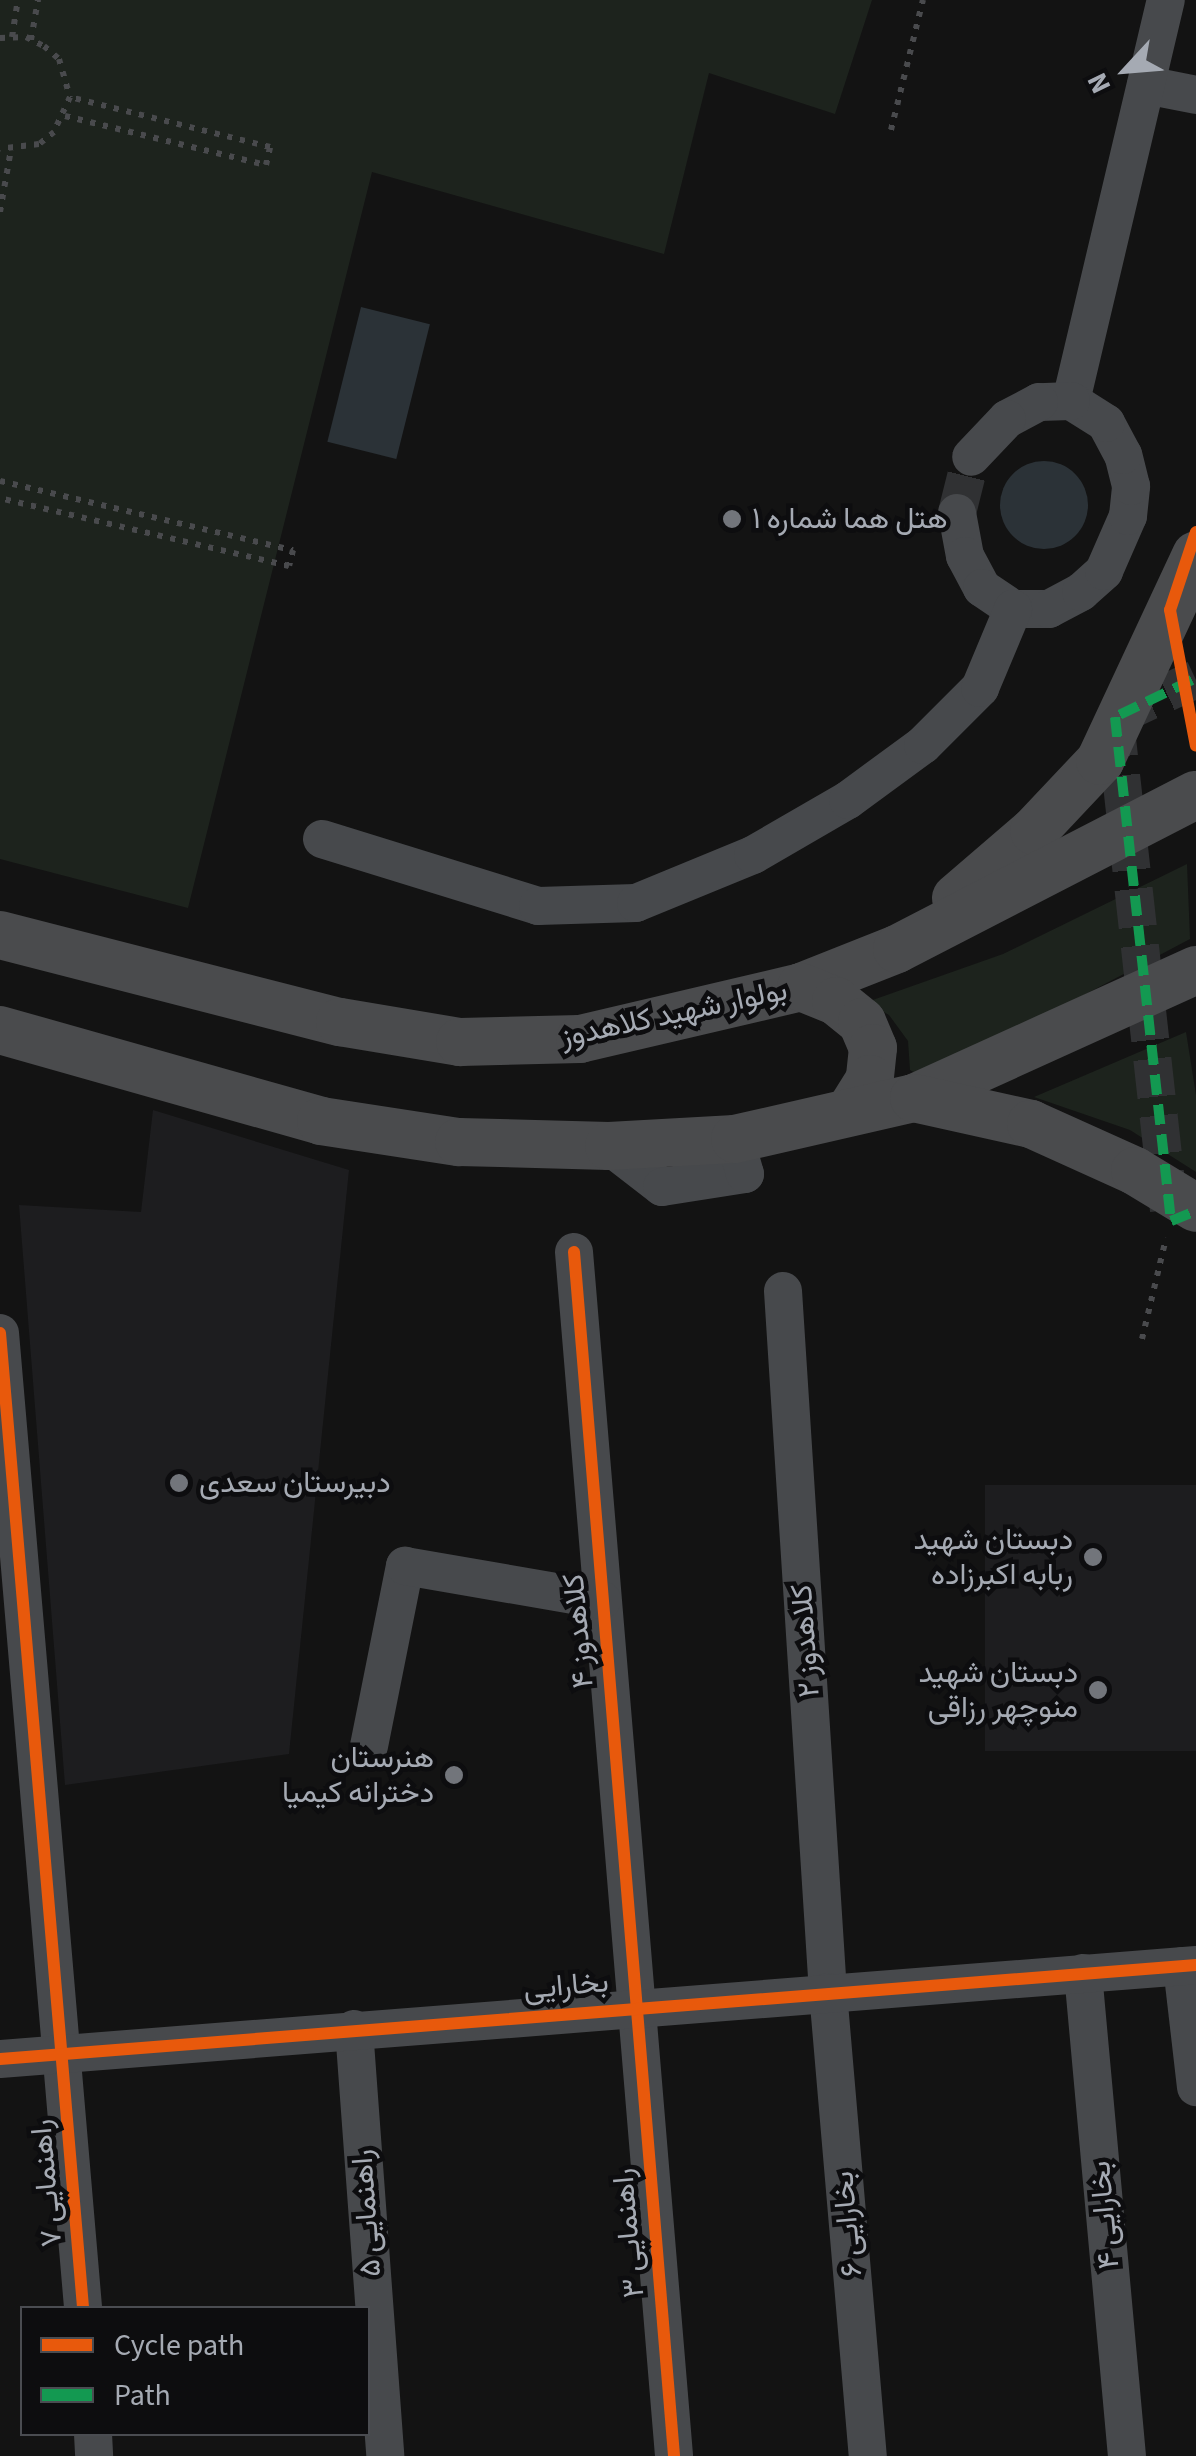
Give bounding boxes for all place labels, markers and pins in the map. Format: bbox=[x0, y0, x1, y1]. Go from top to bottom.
place label: هتل هما شماره ۱ bbox=[752, 501, 948, 537]
marker: هتل هما شماره ۱ bbox=[721, 508, 743, 530]
place label: دبیرستان سعدی bbox=[199, 1465, 391, 1501]
marker: دبیرستان سعدی bbox=[168, 1472, 190, 1494]
place label: دبستان شهید ربابه اکبرزاده bbox=[913, 1522, 1073, 1592]
marker: دبستان شهید ربابه اکبرزاده bbox=[1082, 1546, 1104, 1568]
place label: دبستان شهید منوچهر رزاقی bbox=[918, 1655, 1078, 1726]
marker: دبستان شهید منوچهر رزاقی bbox=[1087, 1679, 1109, 1701]
place label: هنرستان دخترانه کیمیا bbox=[282, 1740, 434, 1810]
marker: هنرستان دخترانه کیمیا bbox=[443, 1764, 465, 1786]

